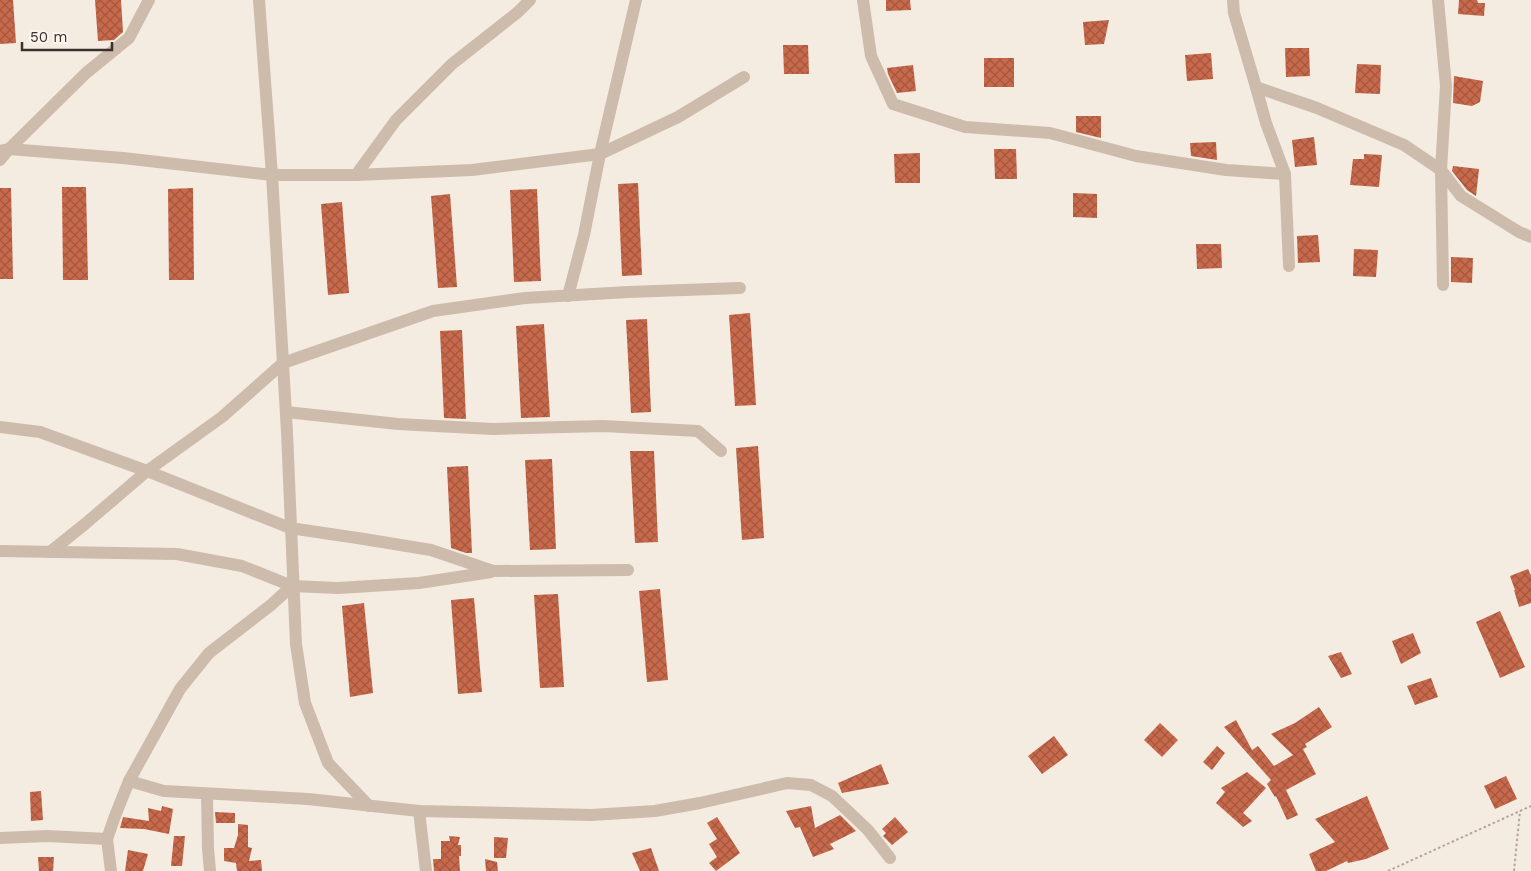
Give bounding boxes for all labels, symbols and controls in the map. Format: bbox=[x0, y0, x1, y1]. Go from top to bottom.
scale bar bbox=[22, 20, 112, 52]
text: 50 m bbox=[30, 28, 67, 46]

